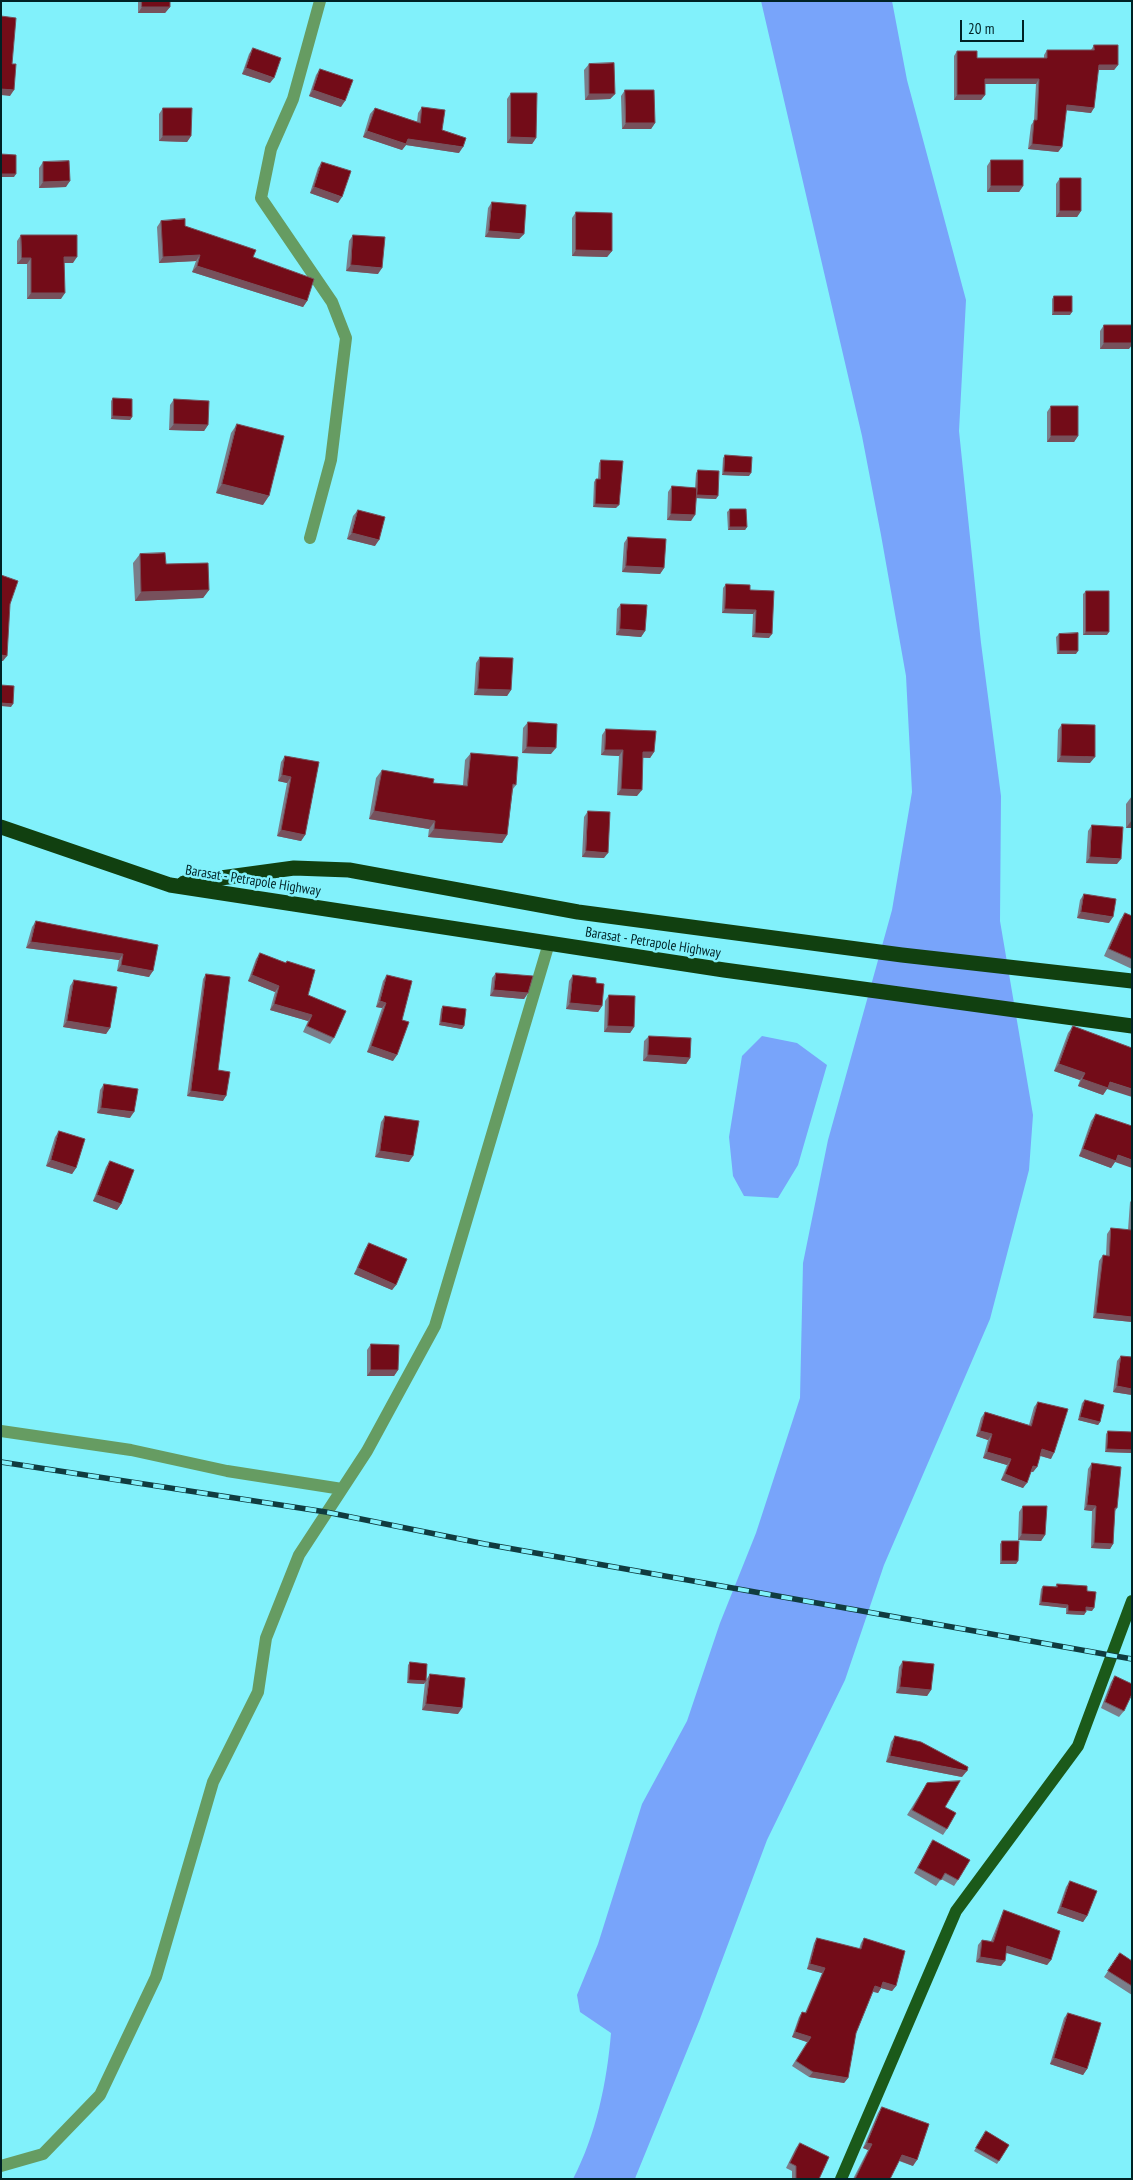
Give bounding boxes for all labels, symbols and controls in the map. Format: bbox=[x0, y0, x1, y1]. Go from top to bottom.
scale bar bbox=[963, 10, 1027, 42]
text: 20 m bbox=[968, 19, 994, 38]
street label: Barasat - Petrapole Highway bbox=[184, 862, 322, 900]
street label: Barasat - Petrapole Highway bbox=[584, 924, 722, 962]

